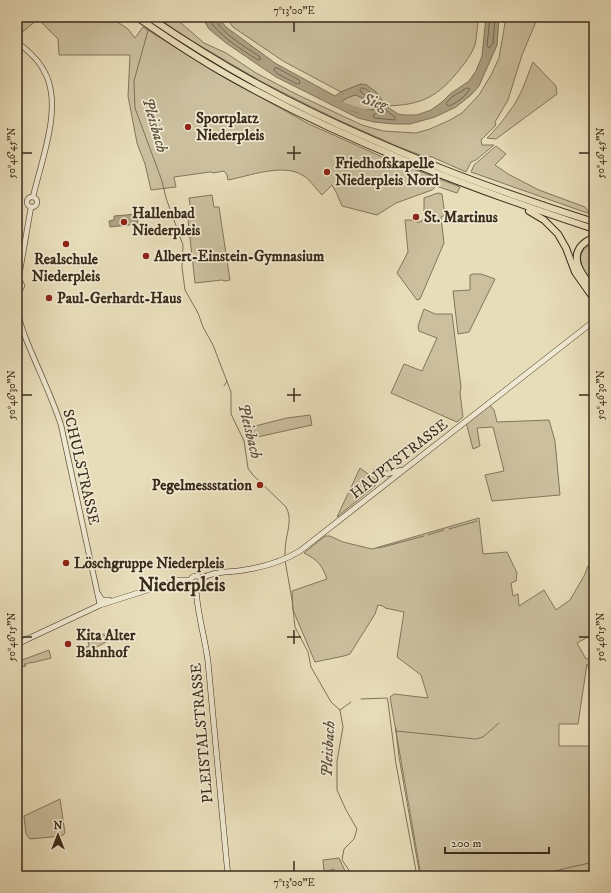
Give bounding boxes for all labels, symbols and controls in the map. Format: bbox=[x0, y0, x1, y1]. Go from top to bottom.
text: 7°13'00"E bbox=[273, 5, 315, 17]
water label: Sieg bbox=[359, 88, 391, 116]
water label: Pleisbach bbox=[138, 95, 172, 155]
place label: Sportplatz Niederpleis bbox=[196, 109, 264, 145]
marker: Sportplatz Niederpleis bbox=[183, 122, 193, 132]
text: 50°46'45"N bbox=[6, 128, 18, 178]
text: 50°46'45"N bbox=[595, 128, 607, 178]
place label: Friedhofskapelle Niederpleis Nord bbox=[335, 154, 439, 190]
marker: Friedhofskapelle Niederpleis Nord bbox=[322, 167, 332, 177]
place label: Hallenbad Niederpleis bbox=[132, 204, 200, 240]
place label: St. Martinus bbox=[424, 208, 498, 227]
marker: St. Martinus bbox=[411, 212, 421, 222]
marker: Hallenbad Niederpleis bbox=[119, 217, 129, 227]
marker: Realschule Niederpleis bbox=[61, 239, 71, 249]
place label: Albert-Einstein-Gymnasium bbox=[153, 247, 325, 266]
place label: Realschule Niederpleis bbox=[32, 250, 100, 286]
marker: Albert-Einstein-Gymnasium bbox=[141, 251, 151, 261]
place label: Paul-Gerhardt-Haus bbox=[57, 289, 182, 308]
marker: Paul-Gerhardt-Haus bbox=[44, 293, 54, 303]
text: 50°46'30"N bbox=[6, 370, 18, 420]
text: 50°46'30"N bbox=[595, 370, 607, 420]
water label: Pleisbach bbox=[233, 401, 267, 461]
street label: SCHULSTRASSE bbox=[58, 407, 104, 527]
street label: HAUPTSTRASSE bbox=[346, 415, 452, 503]
place label: Pegelmessstation bbox=[152, 476, 252, 495]
marker: Pegelmessstation bbox=[255, 480, 265, 490]
place label: Löschgruppe Niederpleis bbox=[74, 554, 224, 573]
marker: Löschgruppe Niederpleis bbox=[61, 558, 71, 568]
district label: Niederpleis bbox=[139, 574, 226, 597]
text: 50°46'15"N bbox=[6, 613, 18, 661]
text: 50°46'15"N bbox=[595, 613, 607, 661]
place label: Kita Alter Bahnhof bbox=[76, 626, 136, 662]
marker: Kita Alter Bahnhof bbox=[63, 639, 73, 649]
street label: PLEISTALSTRASSE bbox=[186, 662, 218, 804]
water label: Pleisbach bbox=[317, 720, 339, 778]
north arrow bbox=[38, 815, 78, 855]
text: N bbox=[53, 819, 63, 833]
scale bar bbox=[445, 829, 549, 855]
text: 200 m bbox=[451, 836, 481, 851]
text: 7°13'00"E bbox=[273, 877, 315, 889]

